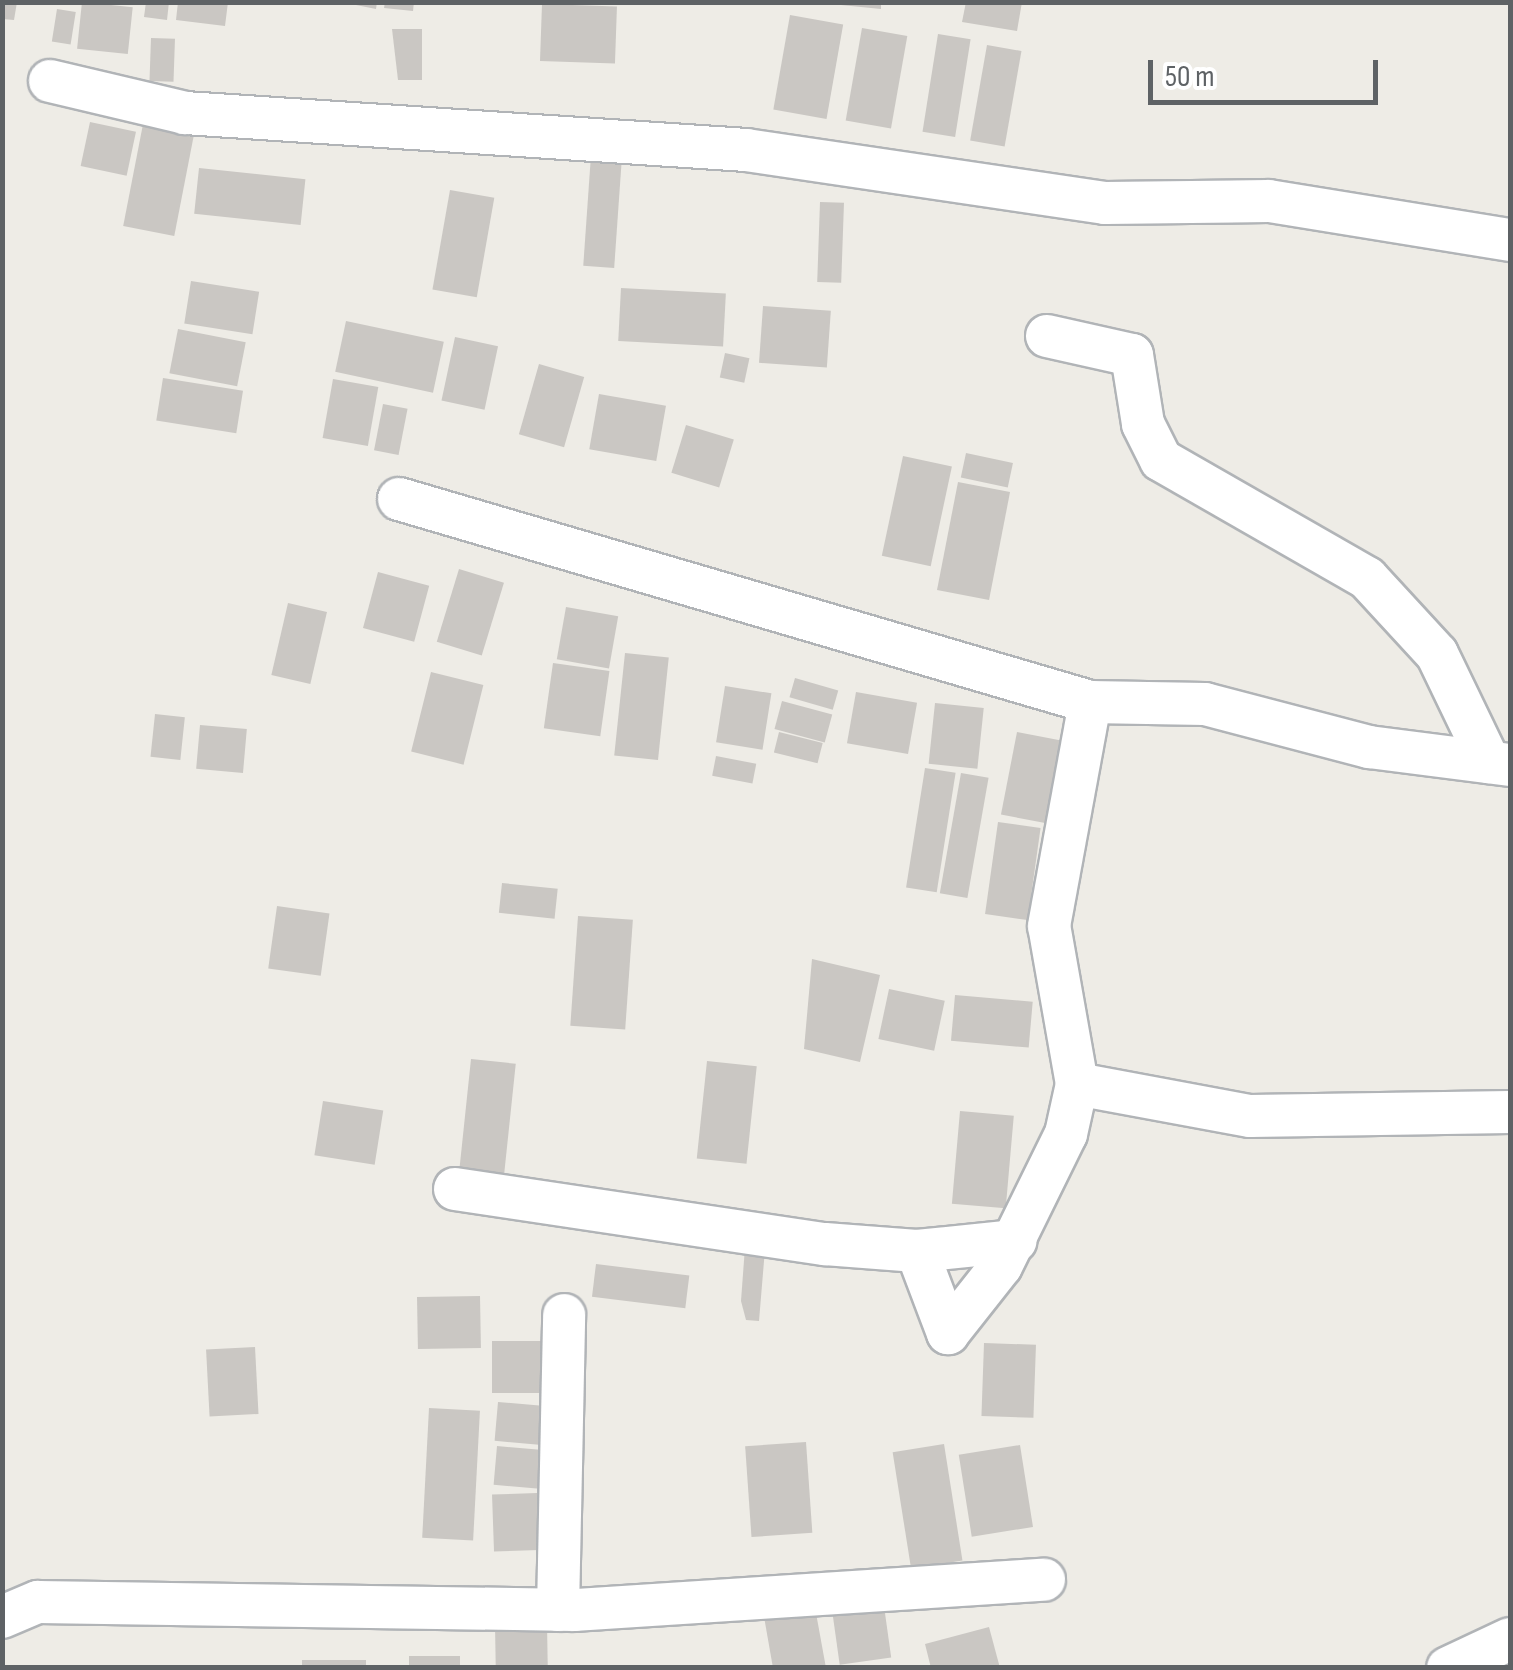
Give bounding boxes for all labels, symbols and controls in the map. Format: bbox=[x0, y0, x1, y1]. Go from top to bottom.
scale bar bbox=[1153, 40, 1383, 102]
text: 50 m bbox=[1165, 59, 1214, 95]

